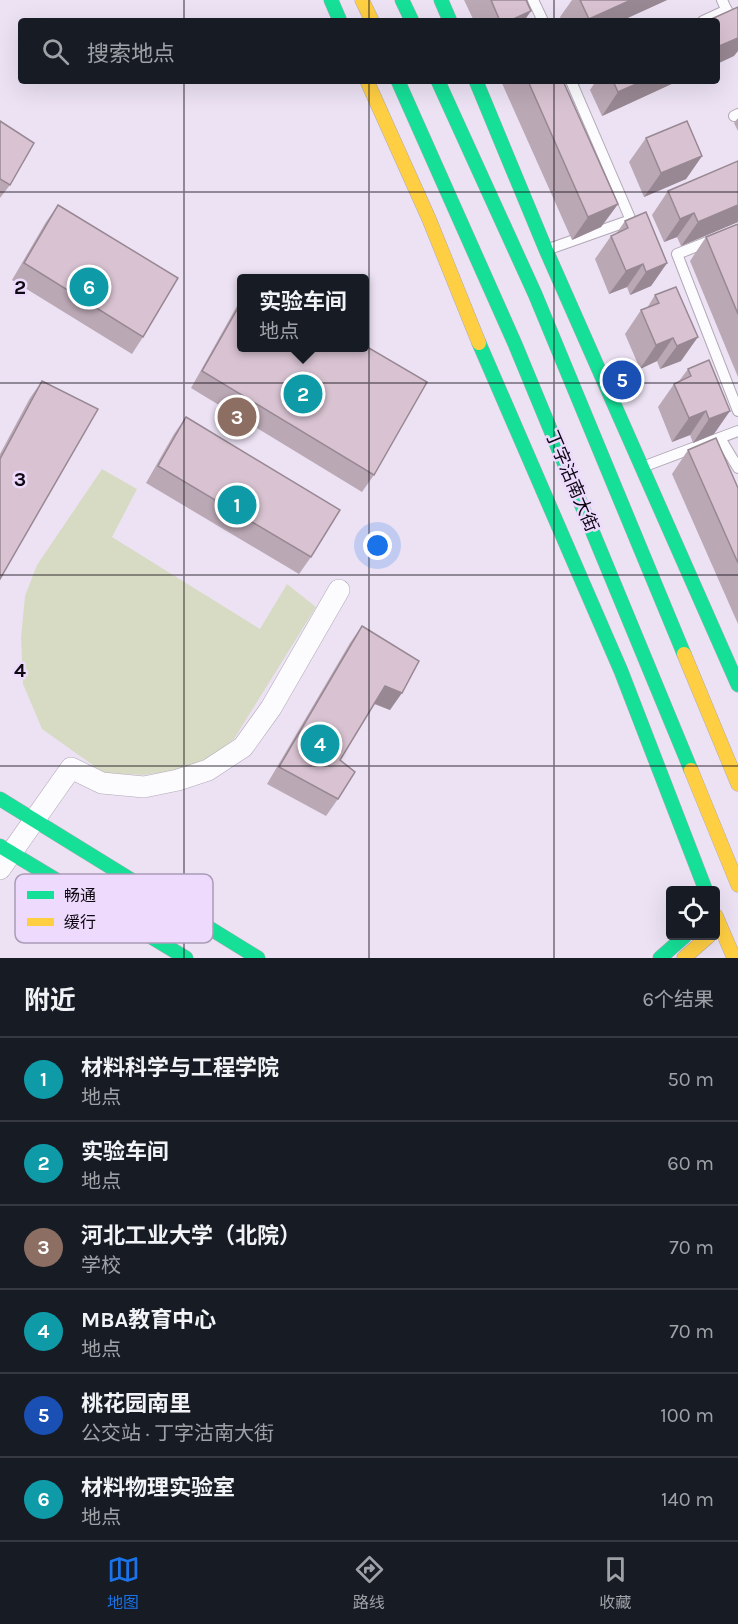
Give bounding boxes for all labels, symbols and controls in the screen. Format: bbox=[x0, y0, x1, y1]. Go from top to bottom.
search box bbox=[18, 18, 720, 84]
icon: search bbox=[39, 35, 72, 68]
text: 搜索地点 bbox=[87, 41, 175, 67]
pin: 6 bbox=[70, 264, 109, 310]
popup bbox=[237, 274, 369, 352]
text: 2 bbox=[14, 276, 26, 299]
text: 实验车间 bbox=[259, 289, 347, 315]
text: 地点 bbox=[259, 320, 299, 343]
pin: 5 bbox=[602, 358, 642, 403]
pin: 2 bbox=[284, 372, 322, 416]
pin: 3 bbox=[218, 394, 256, 440]
street label: 丁字沽南大街 bbox=[541, 427, 603, 535]
text: 3 bbox=[14, 468, 26, 491]
pin: 1 bbox=[218, 482, 256, 528]
your location bbox=[363, 531, 392, 560]
text: 4 bbox=[14, 659, 26, 682]
pin: 4 bbox=[300, 722, 340, 766]
legend bbox=[15, 874, 213, 943]
text: 畅通 bbox=[64, 886, 96, 905]
map controls bbox=[666, 886, 720, 940]
button: locate bbox=[666, 886, 720, 940]
text: 缓行 bbox=[64, 913, 96, 932]
text: 附近 bbox=[24, 985, 76, 1016]
text: 6个结果 bbox=[643, 988, 714, 1011]
text: 材料科学与工程学院 bbox=[81, 1055, 279, 1081]
text: 1 bbox=[40, 1068, 47, 1091]
text: 50 m bbox=[667, 1068, 714, 1091]
text: 地点 bbox=[81, 1086, 121, 1109]
text: 实验车间 bbox=[81, 1139, 169, 1165]
text: 2 bbox=[37, 1152, 50, 1175]
text: 60 m bbox=[667, 1152, 714, 1175]
text: 地点 bbox=[81, 1170, 121, 1193]
text: 河北工业大学（北院） bbox=[81, 1223, 301, 1249]
text: 3 bbox=[37, 1236, 50, 1259]
text: 70 m bbox=[669, 1236, 714, 1259]
text: 学校 bbox=[81, 1254, 121, 1277]
text: MBA教育中心 bbox=[81, 1307, 216, 1333]
text: 4 bbox=[38, 1320, 49, 1343]
text: 70 m bbox=[669, 1320, 714, 1343]
text: 地点 bbox=[81, 1338, 121, 1361]
text: 桃花园南里 bbox=[81, 1391, 191, 1417]
text: 5 bbox=[38, 1404, 49, 1427]
text: 100 m bbox=[660, 1404, 714, 1427]
text: 公交站 · 丁字沽南大街 bbox=[81, 1422, 274, 1445]
text: 材料物理实验室 bbox=[81, 1475, 235, 1501]
text: 6 bbox=[37, 1488, 50, 1511]
text: 140 m bbox=[661, 1488, 714, 1511]
text: 地点 bbox=[81, 1506, 121, 1529]
tab: 地图 bbox=[107, 1553, 140, 1613]
tab: 路线 bbox=[353, 1553, 386, 1613]
tab: 收藏 bbox=[599, 1553, 632, 1613]

